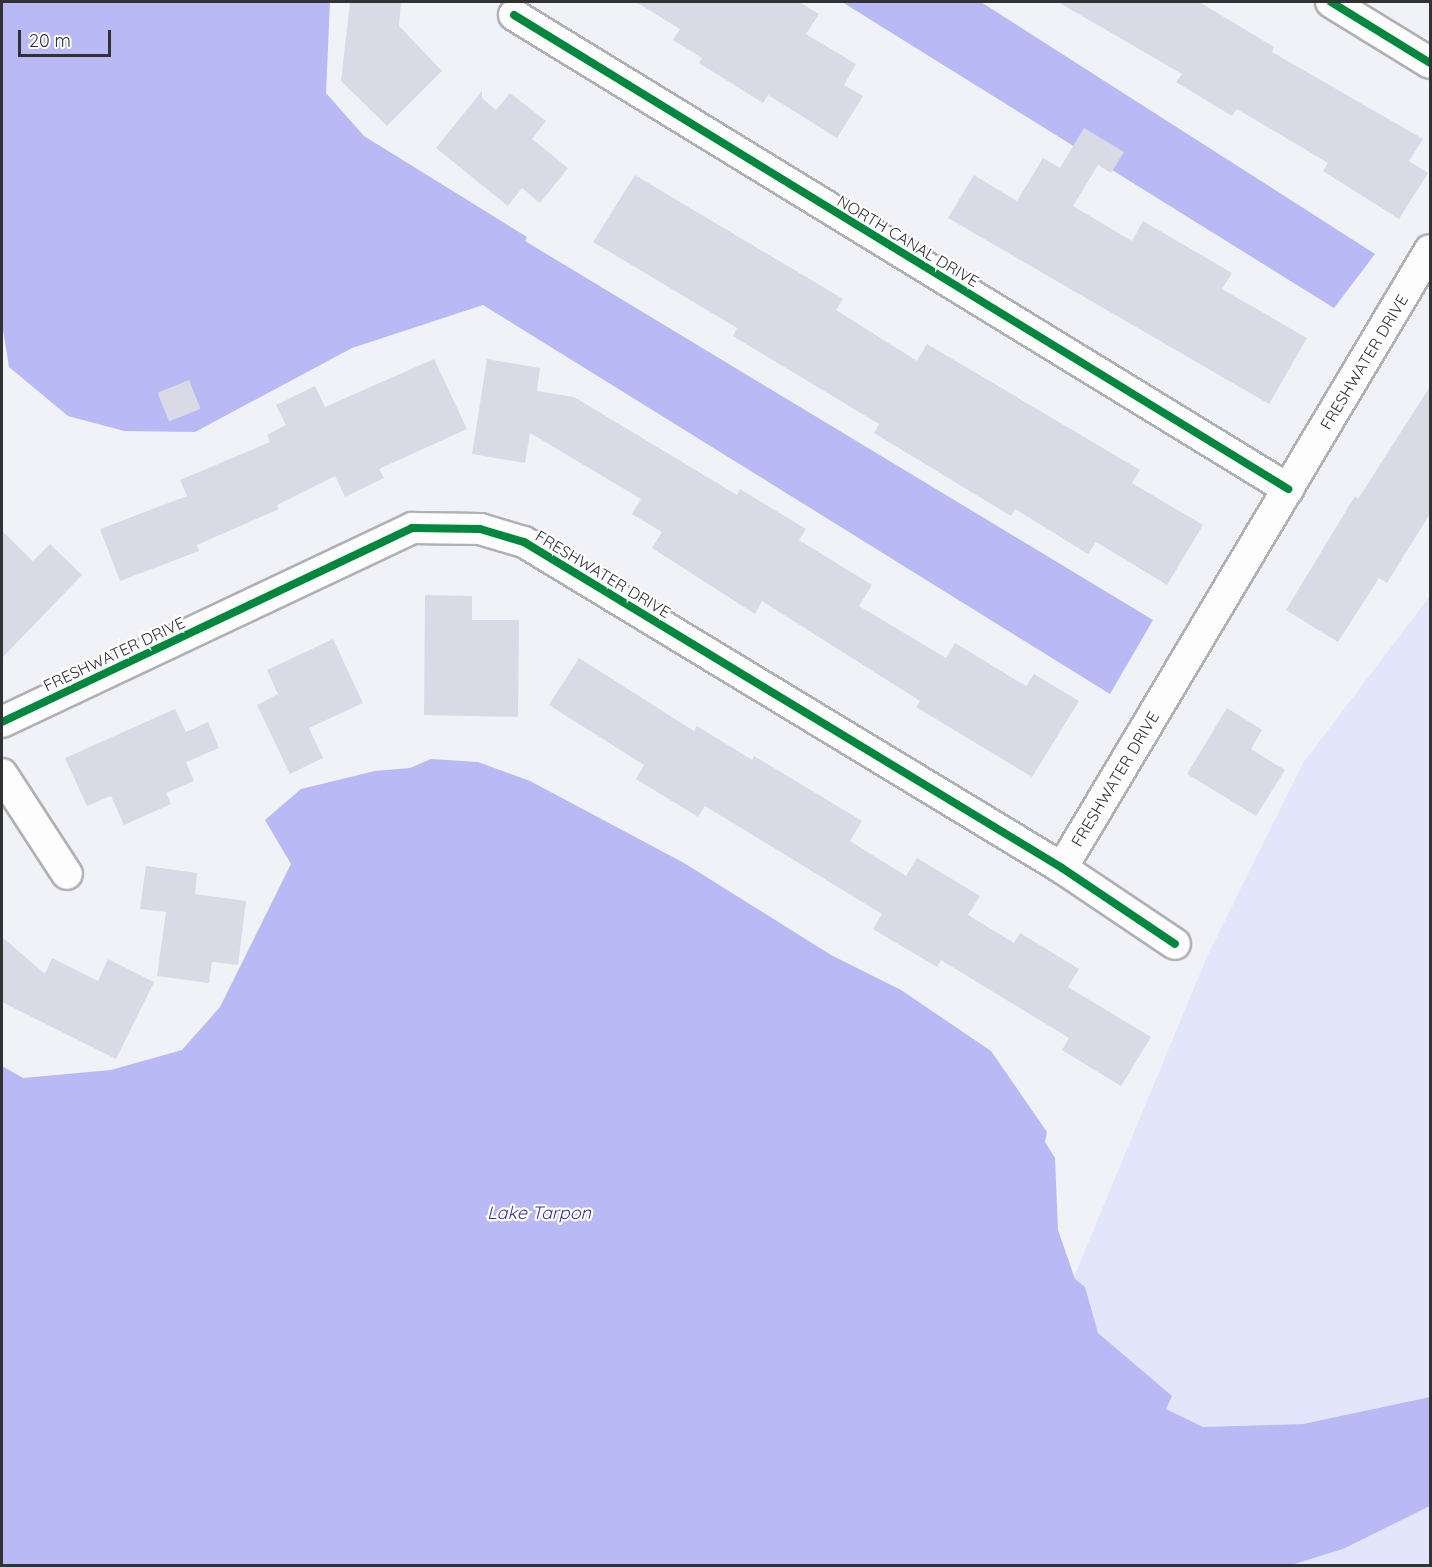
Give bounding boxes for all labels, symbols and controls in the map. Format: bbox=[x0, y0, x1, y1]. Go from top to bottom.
scale bar bbox=[21, 18, 114, 56]
text: 20 m bbox=[29, 29, 71, 52]
street label: NORTH CANAL DRIVE bbox=[834, 191, 982, 291]
street label: FRESHWATER DRIVE bbox=[1316, 291, 1412, 433]
street label: FRESHWATER DRIVE bbox=[532, 526, 674, 622]
street label: FRESHWATER DRIVE bbox=[40, 613, 188, 695]
street label: FRESHWATER DRIVE bbox=[1067, 708, 1163, 850]
water label: Lake Tarpon bbox=[487, 1202, 591, 1224]

